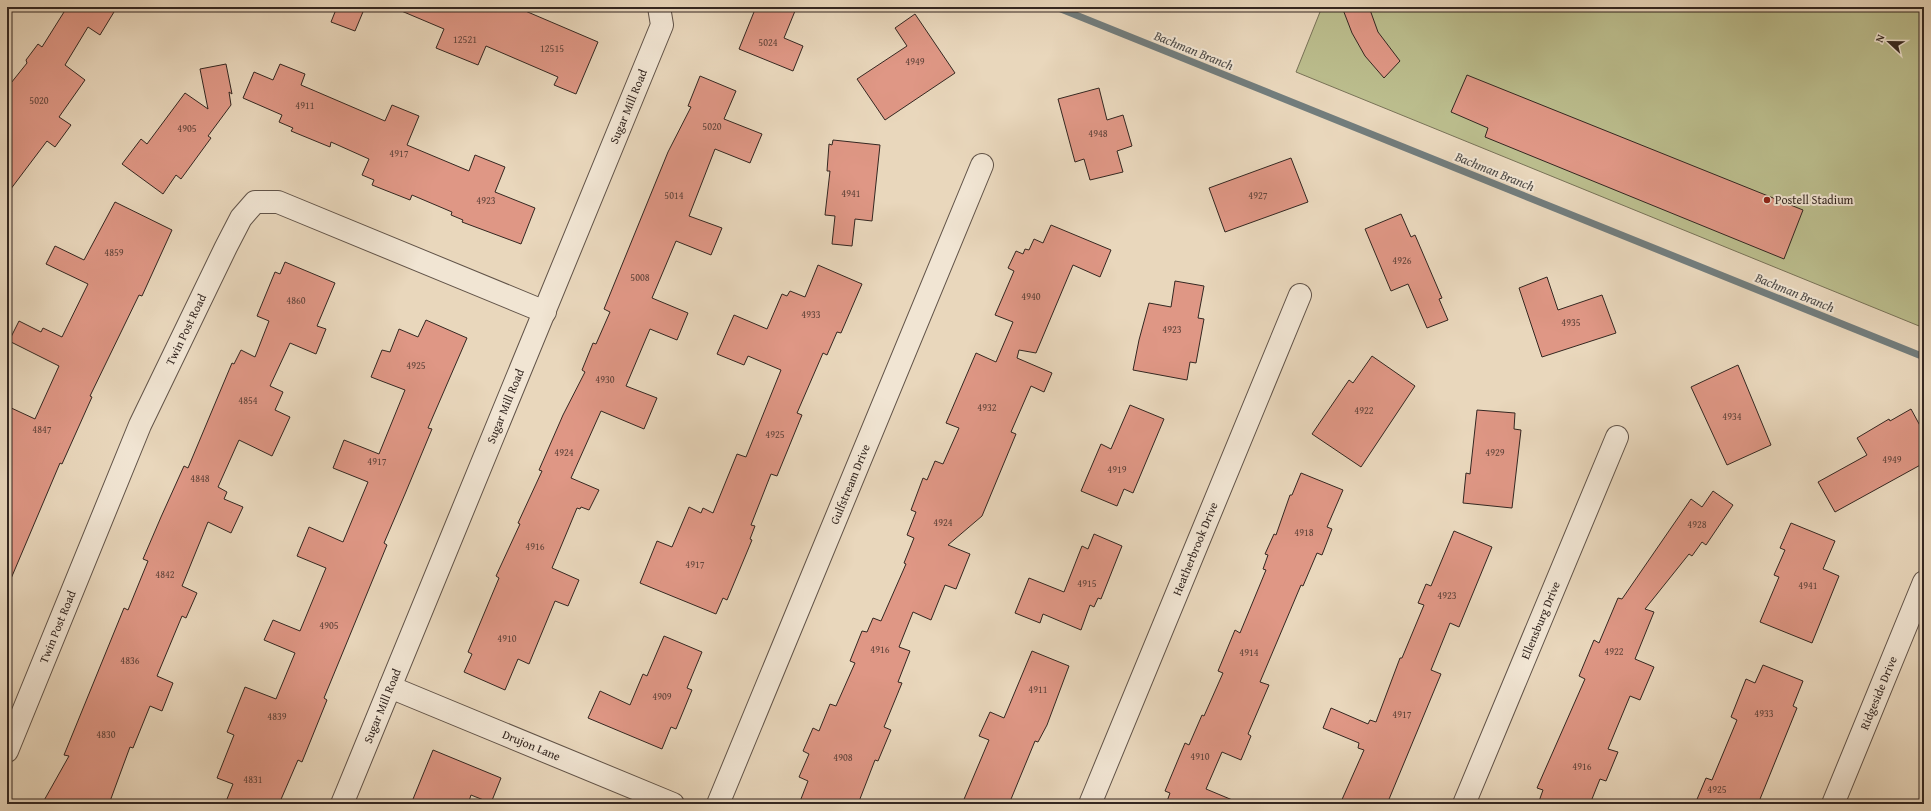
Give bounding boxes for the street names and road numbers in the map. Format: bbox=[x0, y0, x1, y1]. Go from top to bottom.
street label: Sugar Mill Road bbox=[605, 66, 651, 146]
street label: Twin Post Road bbox=[161, 290, 210, 368]
street label: Sugar Mill Road bbox=[482, 366, 528, 446]
street label: Gulfstream Drive bbox=[826, 441, 874, 527]
street label: Heatherbrook Drive bbox=[1168, 499, 1222, 598]
street label: Ellensburg Drive bbox=[1516, 578, 1564, 662]
street label: Twin Post Road bbox=[35, 587, 80, 666]
street label: Ridgeside Drive bbox=[1855, 653, 1901, 732]
street label: Sugar Mill Road bbox=[359, 665, 405, 746]
street label: Drujon Lane bbox=[500, 725, 564, 765]

